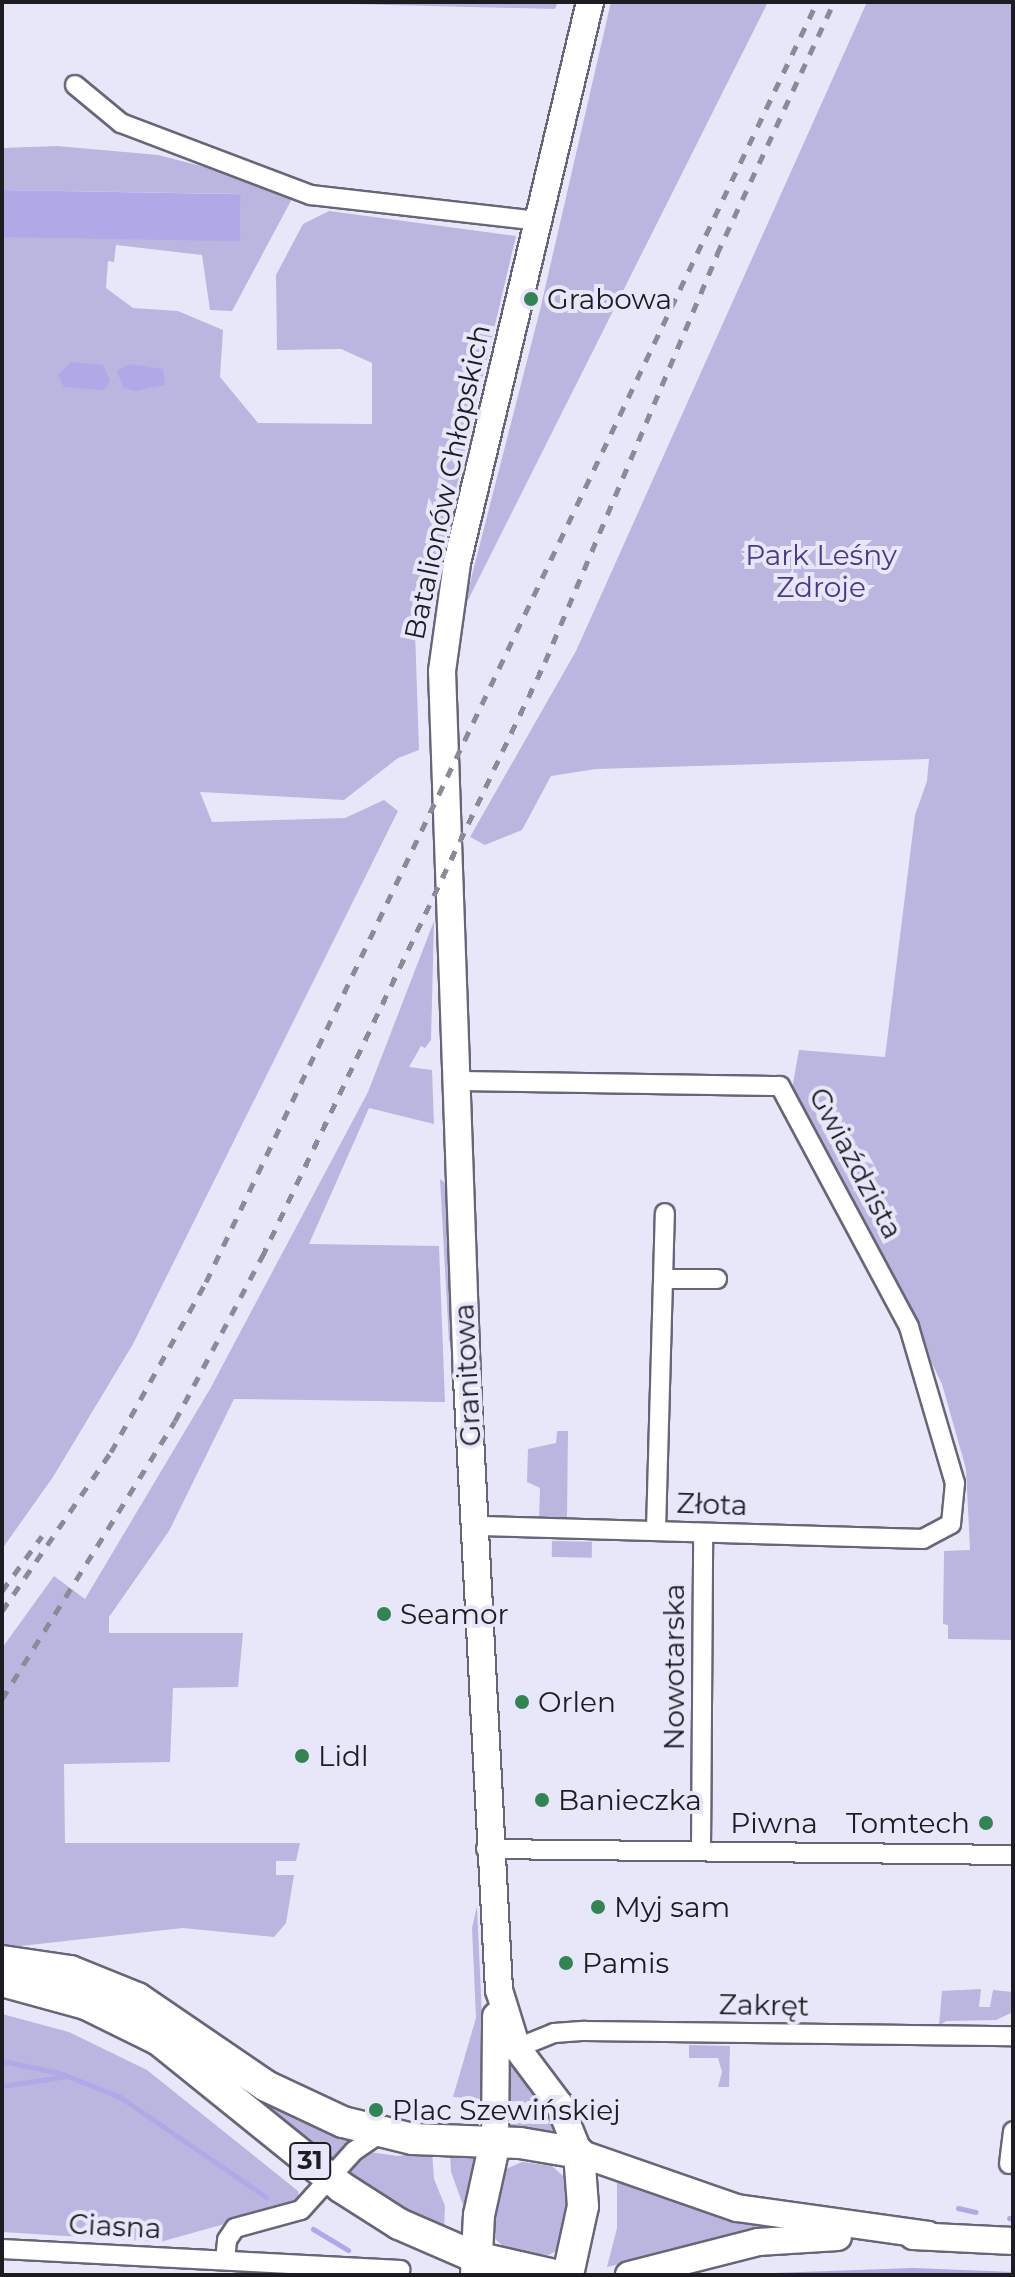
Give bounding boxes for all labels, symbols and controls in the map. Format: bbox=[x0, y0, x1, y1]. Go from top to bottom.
place label: Grabowa bbox=[547, 282, 672, 316]
marker: Grabowa bbox=[522, 290, 540, 308]
street label: Batalionów Chłopskich bbox=[397, 321, 497, 643]
park label: Park Leśny Zdroje bbox=[745, 538, 897, 604]
street label: Gwiaździsta bbox=[802, 1082, 910, 1244]
street label: Granitowa bbox=[446, 1303, 488, 1447]
street label: Złota bbox=[676, 1486, 748, 1522]
street label: Nowotarska bbox=[657, 1584, 691, 1750]
place label: Seamor bbox=[400, 1597, 509, 1631]
marker: Seamor bbox=[375, 1605, 393, 1623]
place label: Orlen bbox=[538, 1685, 616, 1719]
marker: Orlen bbox=[513, 1693, 531, 1711]
place label: Lidl bbox=[318, 1739, 369, 1773]
marker: Lidl bbox=[293, 1747, 311, 1765]
place label: Banieczka bbox=[558, 1783, 702, 1817]
marker: Banieczka bbox=[533, 1791, 551, 1809]
street label: Piwna bbox=[730, 1806, 818, 1840]
place label: Tomtech bbox=[846, 1806, 970, 1840]
marker: Tomtech bbox=[977, 1814, 995, 1832]
place label: Myj sam bbox=[614, 1890, 730, 1924]
marker: Myj sam bbox=[589, 1898, 607, 1916]
place label: Pamis bbox=[582, 1946, 669, 1980]
marker: Pamis bbox=[557, 1954, 575, 1972]
street label: Zakręt bbox=[719, 1987, 809, 2023]
place label: Plac Szewińskiej bbox=[392, 2093, 621, 2127]
marker: Plac Szewińskiej bbox=[367, 2101, 385, 2119]
road number: 31 bbox=[288, 2139, 332, 2183]
street label: Ciasna bbox=[68, 2207, 162, 2245]

